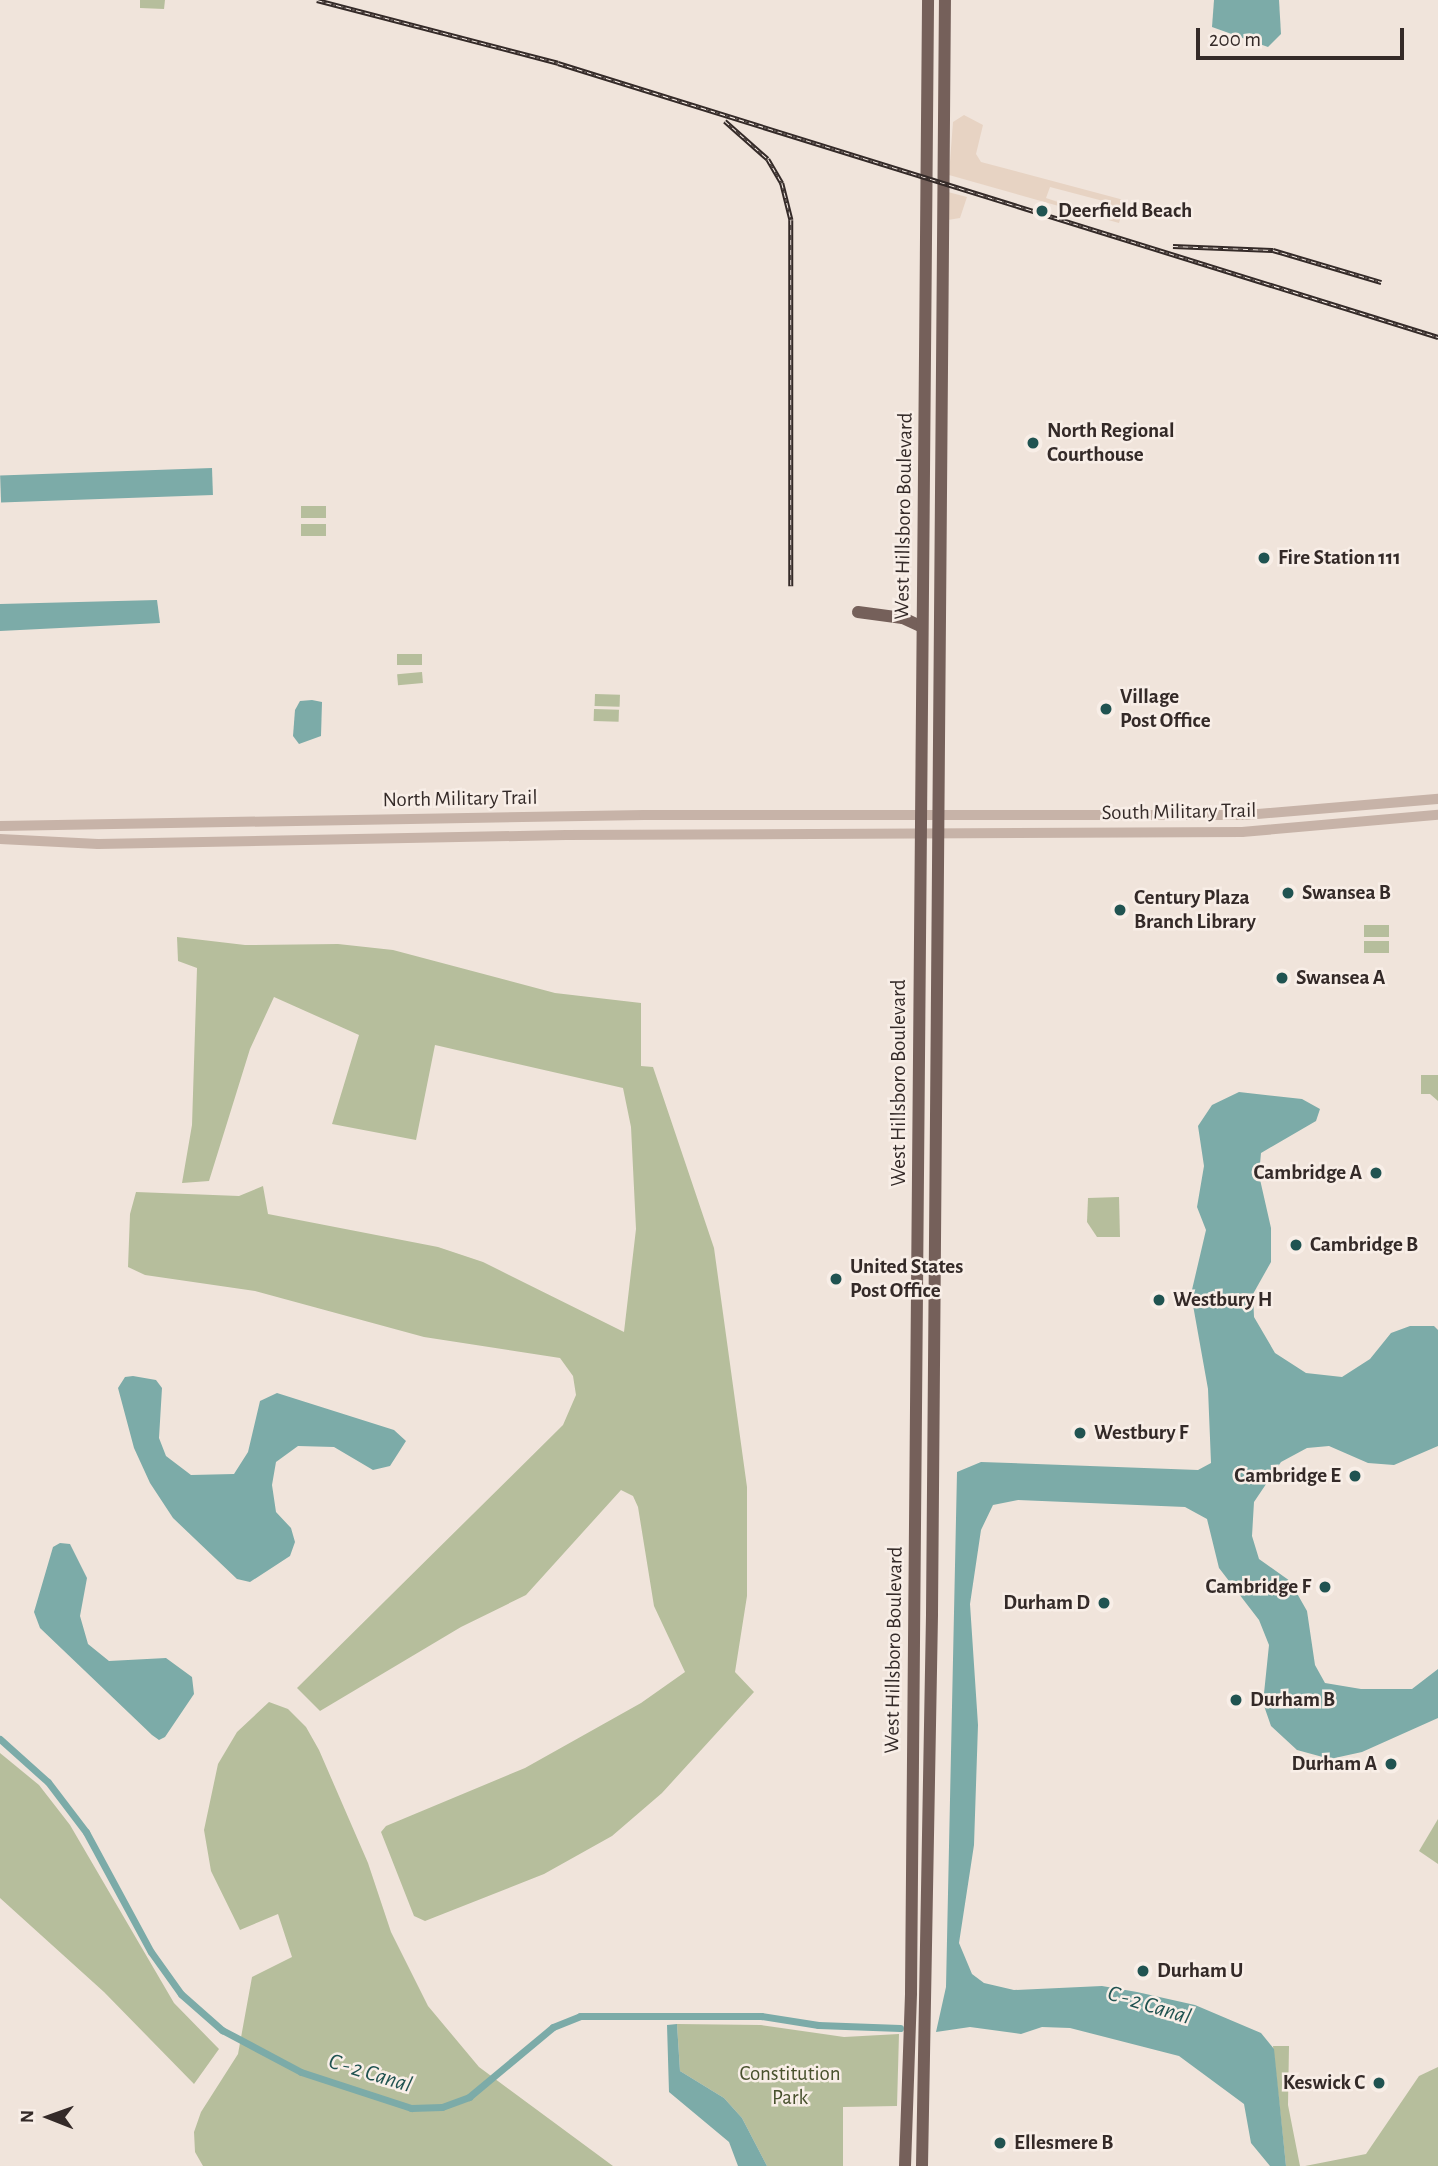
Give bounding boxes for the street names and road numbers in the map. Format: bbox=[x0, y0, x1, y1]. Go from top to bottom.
street label: West Hillsboro Boulevard bbox=[890, 412, 918, 620]
street label: North Military Trail bbox=[382, 785, 538, 813]
street label: South Military Trail bbox=[1101, 798, 1257, 826]
street label: West Hillsboro Boulevard bbox=[886, 979, 912, 1187]
street label: West Hillsboro Boulevard bbox=[880, 1546, 908, 1754]

